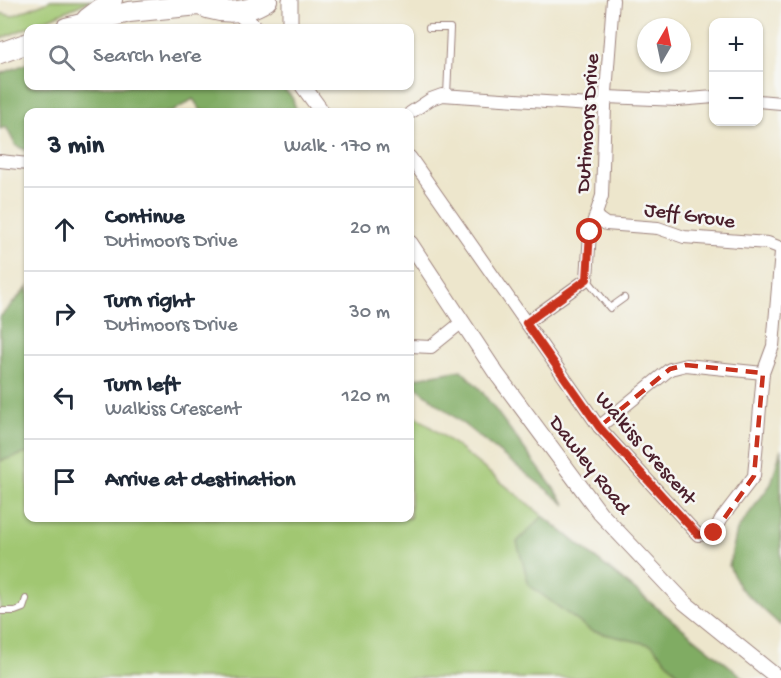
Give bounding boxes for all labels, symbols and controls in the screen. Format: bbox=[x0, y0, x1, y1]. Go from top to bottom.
north arrow bbox=[637, 18, 691, 72]
map controls bbox=[709, 18, 763, 126]
button: + bbox=[709, 18, 763, 72]
search box bbox=[24, 24, 414, 90]
icon: search bbox=[45, 41, 78, 74]
text: Search here bbox=[93, 44, 201, 70]
street label: Dutimoors Drive bbox=[572, 52, 607, 196]
button: − bbox=[709, 72, 763, 126]
text: 3 min bbox=[48, 132, 104, 163]
text: Walk · 170 m bbox=[284, 136, 390, 159]
street label: Jeff Grove bbox=[642, 199, 738, 236]
text: Continue bbox=[105, 205, 185, 231]
icon: ahead bbox=[48, 213, 81, 246]
text: 20 m bbox=[350, 218, 390, 241]
route start bbox=[576, 218, 602, 244]
text: Dutimoors Drive bbox=[105, 231, 238, 254]
text: Turn right bbox=[105, 289, 193, 315]
icon: right bbox=[48, 297, 81, 330]
text: 30 m bbox=[349, 302, 390, 325]
text: Dutimoors Drive bbox=[105, 315, 238, 338]
text: Turn left bbox=[105, 373, 179, 399]
icon: left bbox=[48, 381, 81, 414]
text: 120 m bbox=[342, 386, 390, 409]
street label: Walkiss Crescent bbox=[588, 387, 702, 513]
text: Walkiss Crescent bbox=[105, 399, 241, 422]
street label: Dawley Road bbox=[541, 410, 636, 522]
icon: arrive bbox=[48, 465, 81, 498]
text: Arrive at destination bbox=[105, 468, 295, 494]
route end bbox=[700, 519, 726, 545]

